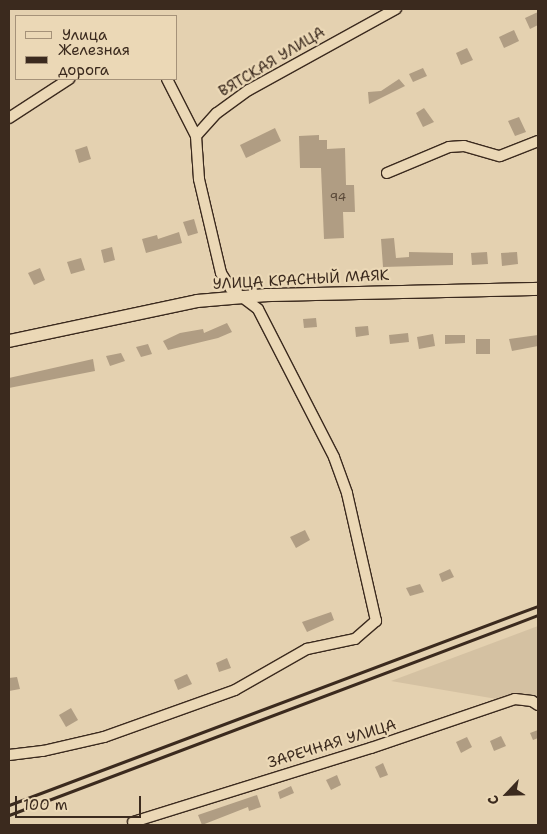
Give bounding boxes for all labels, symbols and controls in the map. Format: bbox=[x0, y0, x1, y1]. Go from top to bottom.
legend bbox=[15, 15, 178, 80]
street label: ВЯТСКАЯ УЛИЦА bbox=[216, 23, 328, 101]
text: Улица bbox=[62, 25, 107, 45]
text: Железная дорога bbox=[58, 40, 130, 80]
house number: 94 bbox=[330, 191, 346, 205]
street label: УЛИЦА КРАСНЫЙ МАЯК bbox=[212, 266, 390, 294]
street label: ЗАРЕЧНАЯ УЛИЦА bbox=[266, 716, 398, 772]
north arrow bbox=[482, 769, 532, 819]
scale bar bbox=[18, 786, 144, 818]
text: С bbox=[483, 793, 503, 808]
text: 100 m bbox=[23, 795, 68, 815]

